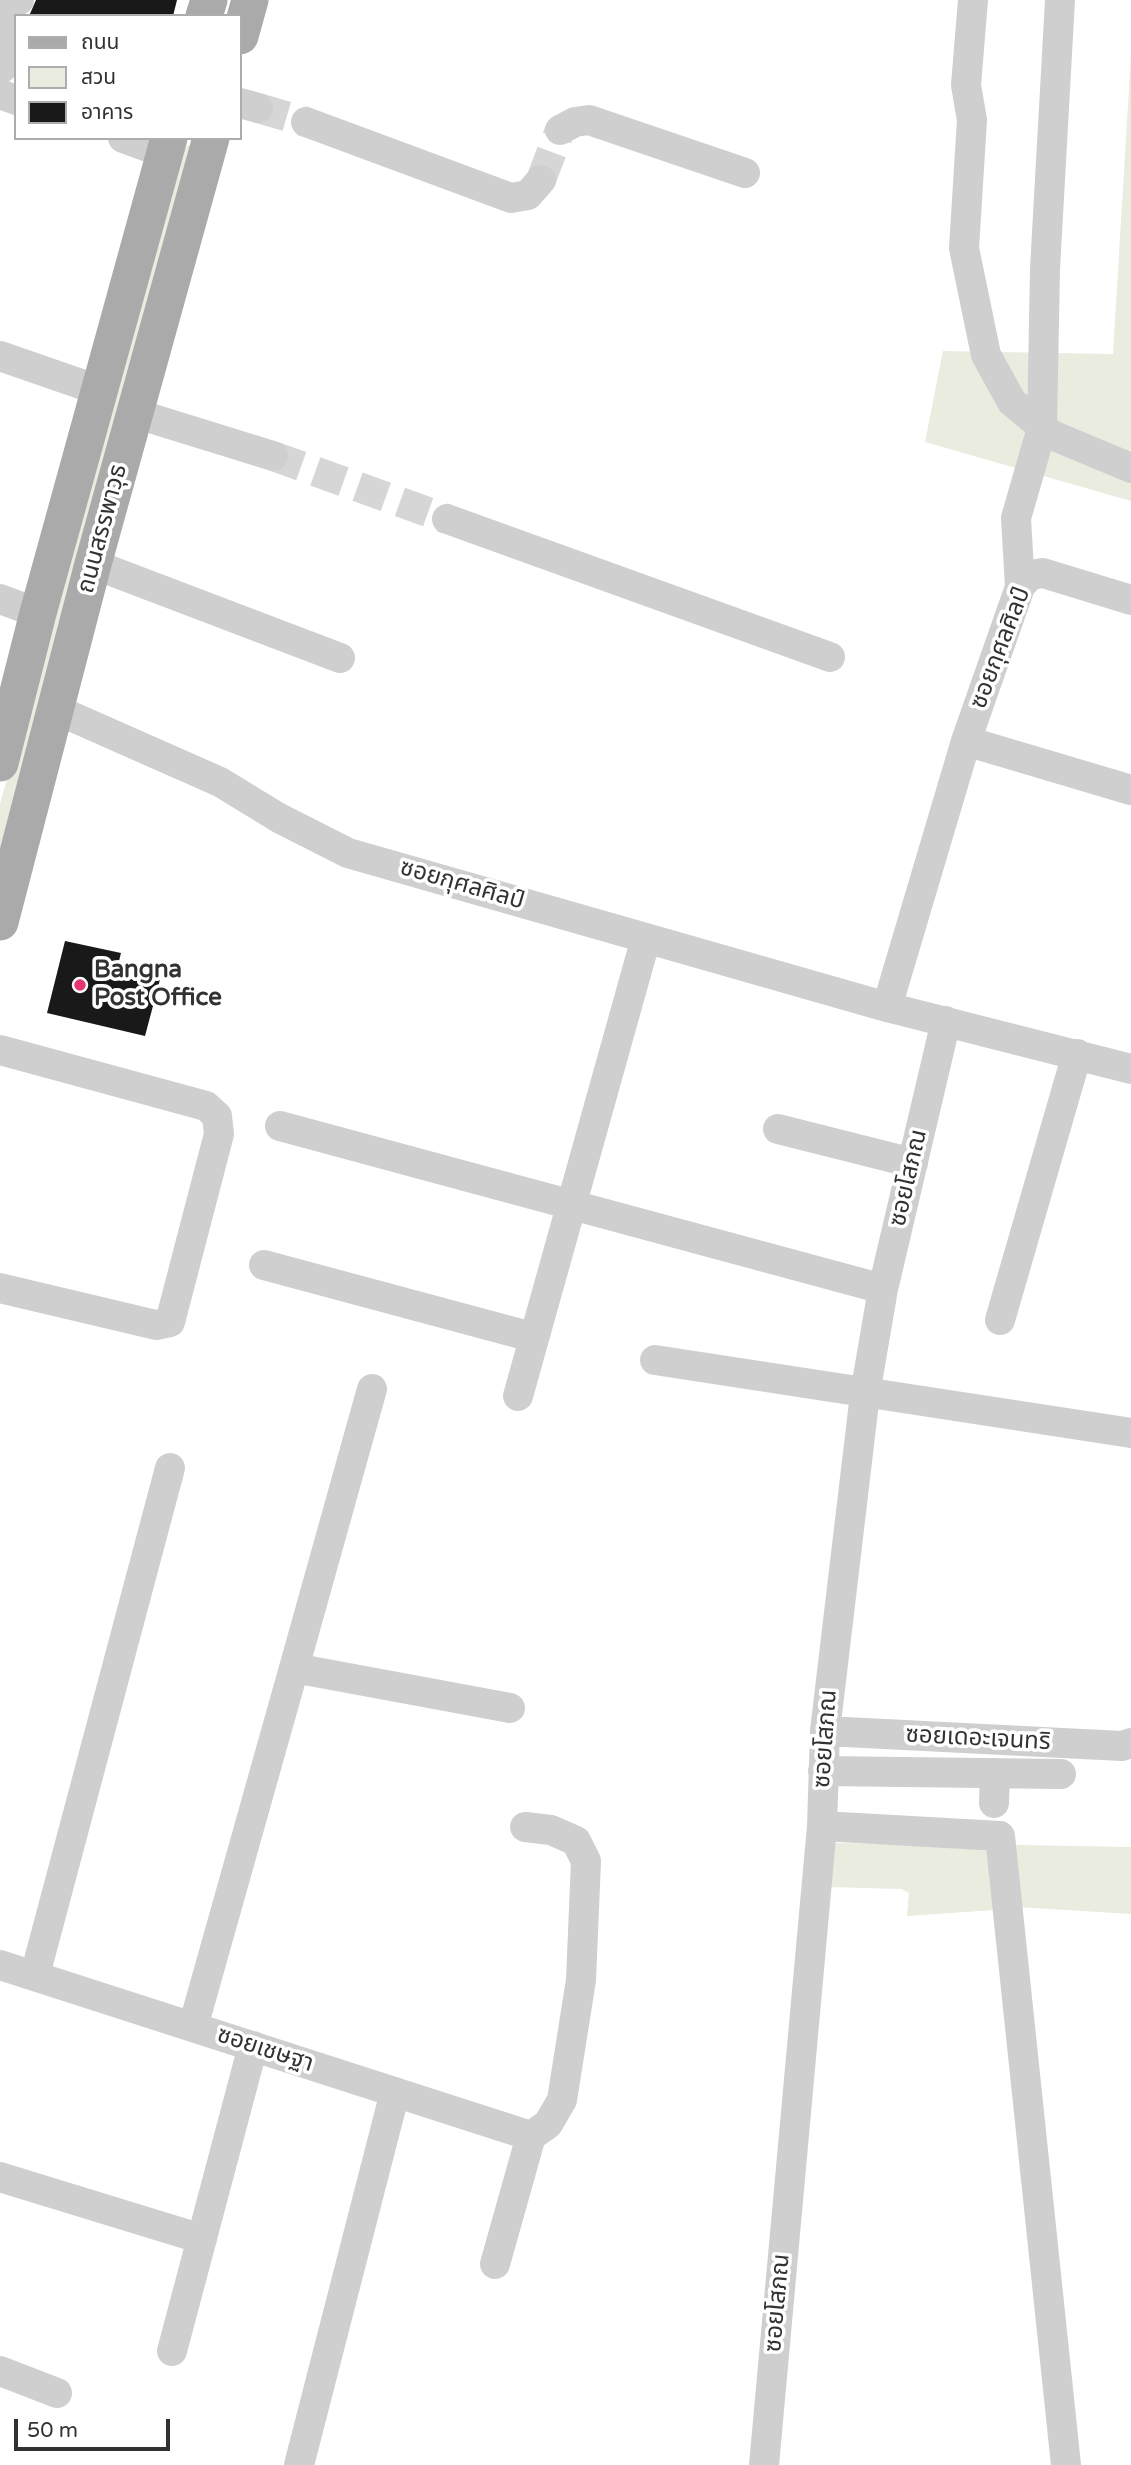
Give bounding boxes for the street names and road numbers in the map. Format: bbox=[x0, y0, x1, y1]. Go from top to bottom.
street label: ถนนสรรพาวุธ bbox=[72, 461, 134, 597]
street label: ซอยกุศลศิลป์ bbox=[965, 583, 1037, 713]
street label: ซอยกุศลศิลป์ bbox=[397, 854, 527, 916]
street label: ซอยโสภณ bbox=[884, 1127, 934, 1229]
street label: ซอยโสภณ bbox=[808, 1689, 844, 1789]
street label: ซอยเดอะเจนทริ bbox=[905, 1721, 1051, 1757]
street label: ซอยเชษฐา bbox=[213, 2021, 317, 2079]
street label: ซอยโสภณ bbox=[759, 2253, 797, 2353]

